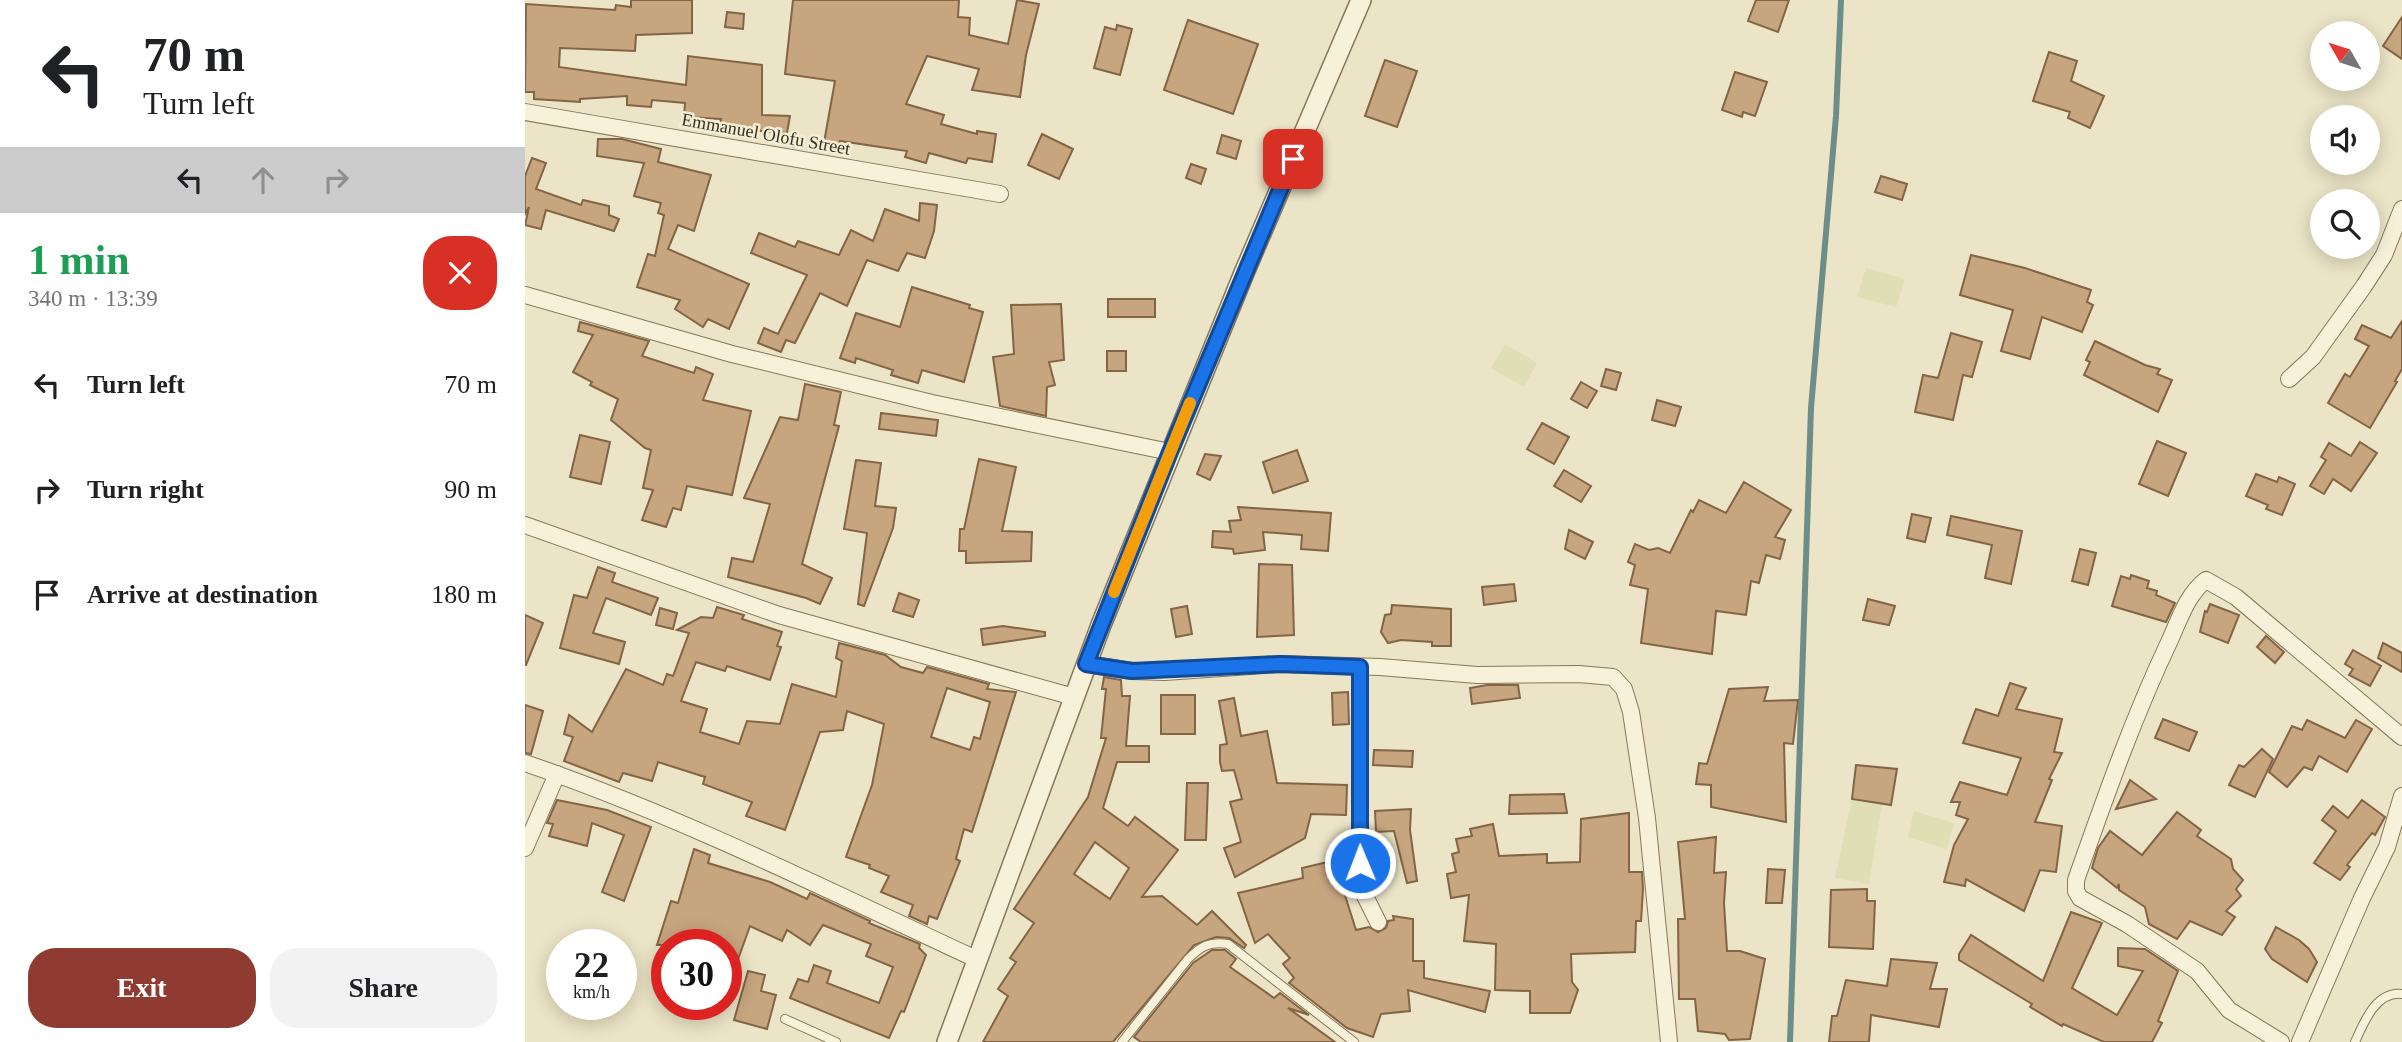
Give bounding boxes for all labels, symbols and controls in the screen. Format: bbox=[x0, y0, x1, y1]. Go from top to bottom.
north arrow bbox=[2310, 21, 2380, 91]
map controls bbox=[2310, 21, 2380, 259]
text: 70 m bbox=[143, 27, 245, 82]
icon: left bbox=[28, 28, 119, 119]
text: Turn left bbox=[143, 85, 255, 121]
button: sound bbox=[2310, 105, 2380, 175]
street label: Emmanuel Olofu Street bbox=[680, 109, 852, 159]
pin bbox=[1263, 129, 1323, 189]
icon: arrive bbox=[1274, 140, 1312, 178]
icon: left bbox=[171, 161, 209, 199]
icon: ahead bbox=[244, 161, 282, 199]
icon: right bbox=[317, 161, 355, 199]
button: search bbox=[2310, 189, 2380, 259]
button: close bbox=[423, 236, 497, 310]
text: 1 min bbox=[28, 237, 130, 283]
text: 340 m · 13:39 bbox=[28, 286, 158, 311]
icon: left bbox=[28, 366, 66, 404]
text: Turn left bbox=[87, 370, 185, 399]
text: 70 m bbox=[444, 370, 497, 399]
icon: right bbox=[28, 471, 66, 509]
text: Turn right bbox=[87, 475, 204, 504]
text: 90 m bbox=[444, 475, 497, 504]
icon: arrive bbox=[28, 576, 66, 614]
text: Arrive at destination bbox=[87, 580, 318, 609]
text: 180 m bbox=[431, 580, 497, 609]
position arrow bbox=[1323, 826, 1397, 900]
speed limit sign: 30 bbox=[651, 929, 742, 1020]
text: 22 bbox=[574, 946, 609, 985]
button: Exit bbox=[28, 948, 256, 1028]
button: Share bbox=[270, 948, 497, 1028]
text: km/h bbox=[573, 982, 610, 1002]

